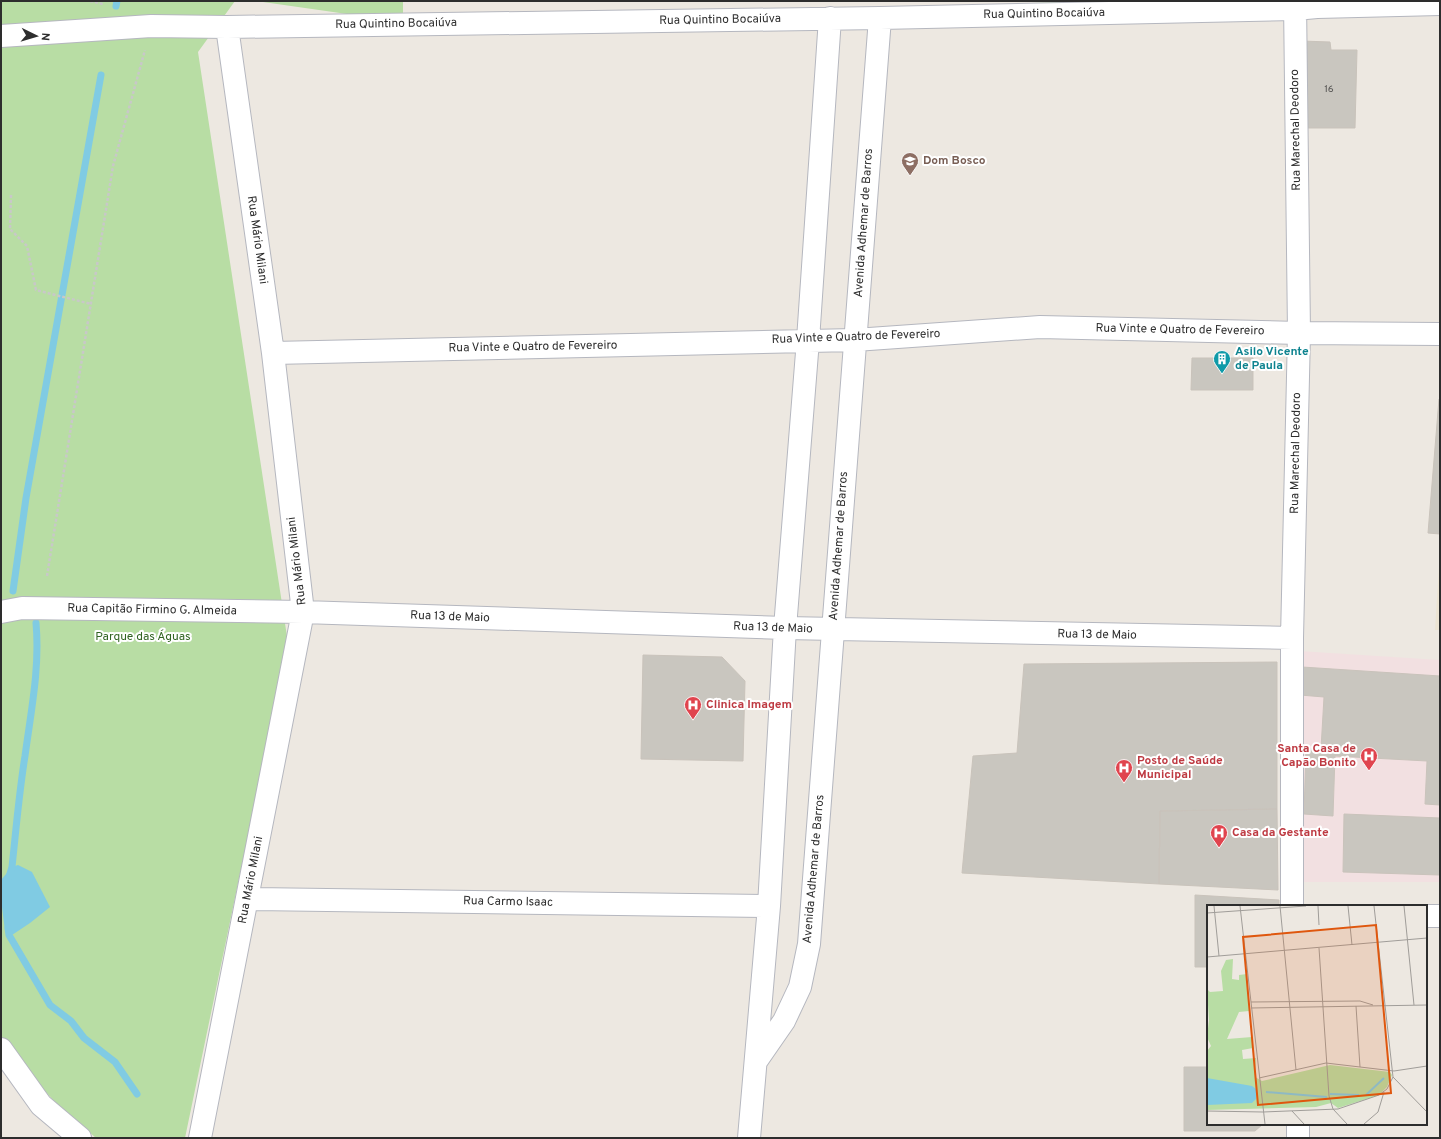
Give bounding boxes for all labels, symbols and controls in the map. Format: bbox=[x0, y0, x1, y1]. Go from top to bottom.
street label: Rua Quintino Bocaiúva bbox=[983, 5, 1105, 23]
street label: Rua Quintino Bocaiúva bbox=[659, 11, 781, 29]
street label: Rua Quintino Bocaiúva bbox=[335, 15, 457, 33]
north arrow bbox=[16, 16, 56, 56]
text: N bbox=[38, 32, 52, 41]
street label: Rua Marechal Deodoro bbox=[1287, 69, 1305, 191]
house number: 16 bbox=[1324, 83, 1334, 96]
street label: Avenida Adhemar de Barros bbox=[851, 148, 877, 298]
school or university icon: Dom Bosco bbox=[900, 151, 920, 176]
place label: Dom Bosco bbox=[923, 153, 986, 169]
street label: Rua Mário Milani bbox=[243, 195, 271, 285]
street label: Rua Vinte e Quatro de Fevereiro bbox=[1095, 321, 1265, 339]
street label: Rua Vinte e Quatro de Fevereiro bbox=[771, 326, 941, 348]
street label: Rua Vinte e Quatro de Fevereiro bbox=[448, 338, 618, 356]
place label: Asilo Vicente de Paula bbox=[1235, 344, 1309, 374]
building icon: Asilo Vicente de Paula bbox=[1212, 349, 1232, 374]
street label: Rua Marechal Deodoro bbox=[1287, 392, 1305, 514]
street label: Avenida Adhemar de Barros bbox=[826, 471, 852, 621]
street label: Rua Mário Milani bbox=[284, 516, 310, 606]
street label: Rua Capitão Firmino G. Almeida bbox=[67, 601, 237, 619]
street label: Rua 13 de Maio bbox=[410, 608, 490, 626]
street label: Rua 13 de Maio bbox=[733, 619, 813, 637]
street label: Rua 13 de Maio bbox=[1057, 626, 1137, 644]
park label: Parque das Águas bbox=[95, 629, 191, 645]
hospital icon: Clinica Imagem bbox=[683, 695, 703, 720]
place label: Clinica Imagem bbox=[706, 697, 792, 713]
place label: Santa Casa de Capão Bonito bbox=[1277, 741, 1356, 771]
hospital icon: Santa Casa de Capão Bonito bbox=[1359, 746, 1379, 771]
place label: Posto de Saúde Municipal bbox=[1137, 753, 1223, 783]
hospital icon: Posto de Saúde Municipal bbox=[1114, 758, 1134, 783]
street label: Avenida Adhemar de Barros bbox=[800, 794, 828, 944]
hospital icon: Casa da Gestante bbox=[1209, 823, 1229, 848]
place label: Casa da Gestante bbox=[1232, 825, 1329, 841]
street label: Rua Mário Milani bbox=[235, 835, 267, 925]
street label: Rua Carmo Isaac bbox=[463, 893, 553, 911]
inset map bbox=[1207, 905, 1427, 1125]

